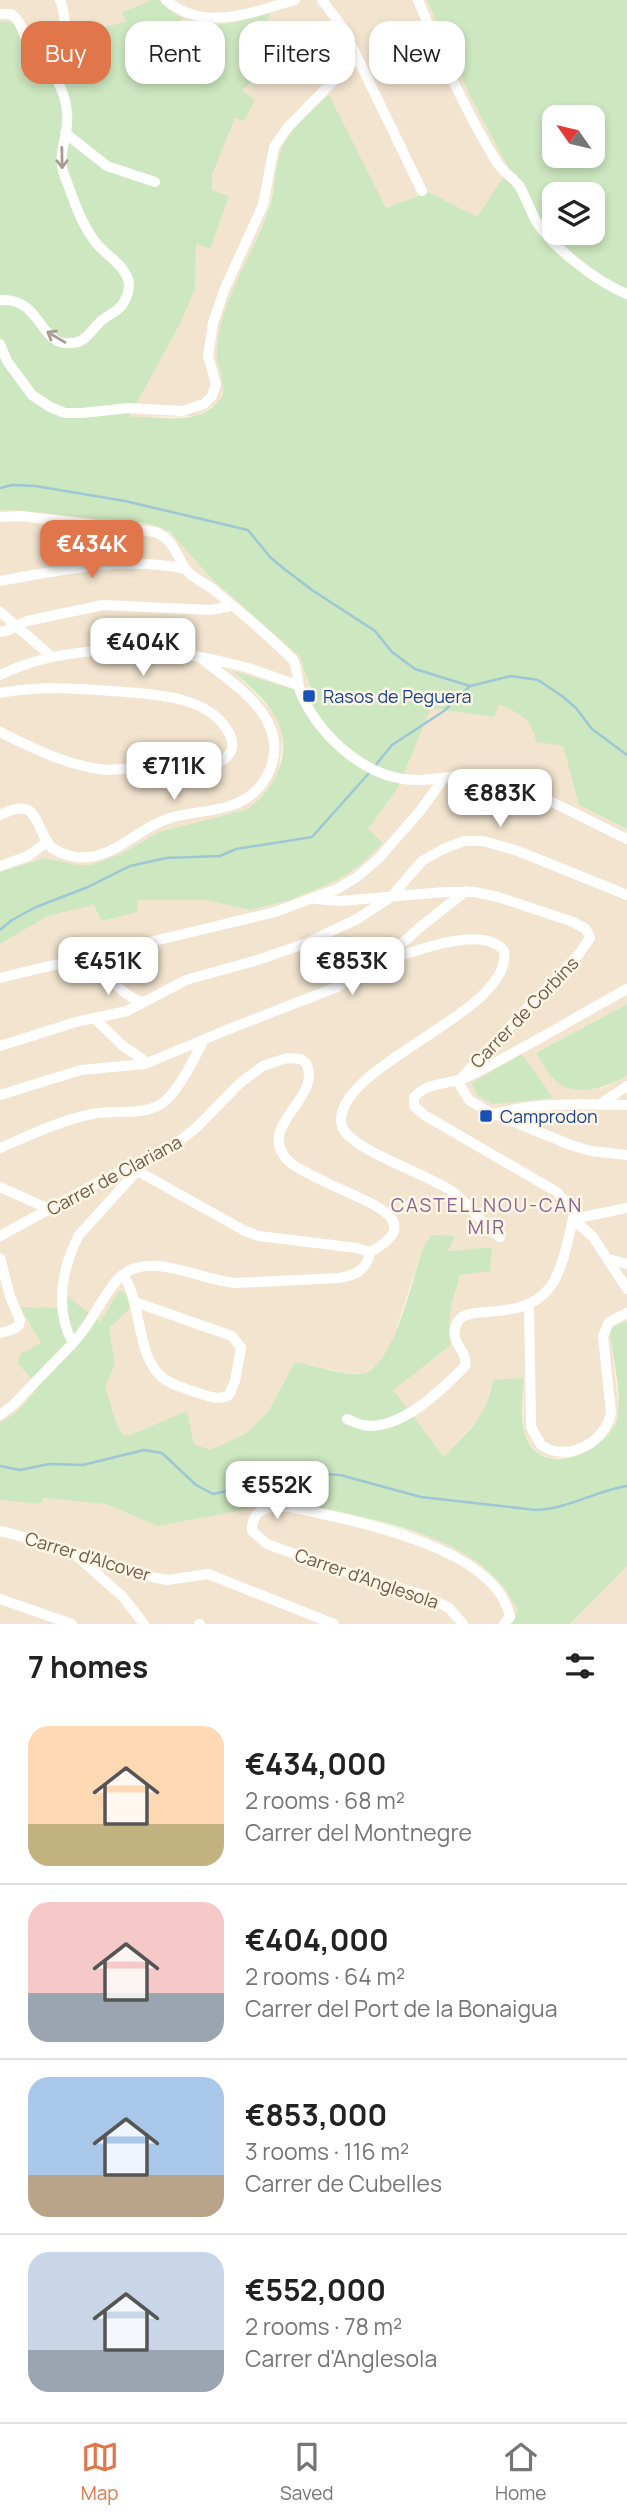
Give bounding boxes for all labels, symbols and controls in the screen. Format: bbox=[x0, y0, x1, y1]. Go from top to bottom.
chip: Buy bbox=[21, 21, 111, 84]
chip: Rent bbox=[125, 21, 225, 84]
chip: Filters bbox=[239, 21, 355, 84]
chip: New bbox=[369, 21, 465, 84]
north arrow bbox=[542, 105, 606, 168]
map controls bbox=[542, 105, 605, 245]
one-way arrow bbox=[55, 146, 69, 169]
button: layers bbox=[542, 182, 605, 245]
one-way arrow bbox=[47, 330, 66, 345]
pin: €434K bbox=[43, 520, 141, 580]
text: €434K bbox=[56, 527, 128, 559]
pin: €404K bbox=[94, 618, 192, 678]
text: €404K bbox=[106, 625, 180, 657]
place label: Rasos de Peguera bbox=[323, 684, 472, 708]
marker: Rasos de Peguera bbox=[301, 688, 317, 704]
pin: €711K bbox=[125, 742, 223, 802]
text: €711K bbox=[143, 749, 206, 781]
pin: €883K bbox=[451, 770, 549, 829]
text: €883K bbox=[464, 776, 536, 808]
pin: €451K bbox=[59, 937, 157, 997]
pin: €853K bbox=[303, 937, 401, 997]
text: €451K bbox=[74, 944, 142, 976]
text: €853K bbox=[316, 944, 388, 976]
street label: Carrer de Corbins bbox=[465, 951, 583, 1073]
place label: Camprodon bbox=[500, 1104, 598, 1128]
marker: Camprodon bbox=[478, 1108, 494, 1124]
street label: Carrer de Clariana bbox=[42, 1129, 186, 1221]
district label: CASTELLNOU-CAN MIR bbox=[391, 1192, 583, 1240]
pin: €552K bbox=[228, 1462, 326, 1521]
text: €552K bbox=[242, 1468, 312, 1500]
street label: Carrer d'Alcover bbox=[22, 1526, 154, 1587]
street label: Carrer d'Anglesola bbox=[292, 1542, 442, 1614]
text: 7 homes bbox=[28, 1646, 148, 1687]
icon: filters bbox=[561, 1647, 599, 1685]
text: €434,000 bbox=[245, 1743, 387, 1784]
icon: home bbox=[84, 1754, 168, 1838]
text: 2 rooms · 68 m² bbox=[245, 1784, 405, 1816]
text: Carrer del Montnegre bbox=[245, 1816, 472, 1848]
text: €404,000 bbox=[245, 1919, 389, 1960]
icon: home bbox=[84, 1930, 168, 2014]
text: 2 rooms · 64 m² bbox=[245, 1960, 405, 1992]
text: Carrer del Port de la Bonaigua bbox=[245, 1992, 557, 2024]
text: €853,000 bbox=[245, 2094, 387, 2135]
icon: home bbox=[84, 2105, 168, 2189]
text: 3 rooms · 116 m² bbox=[245, 2135, 409, 2167]
text: Carrer de Cubelles bbox=[245, 2167, 442, 2199]
text: €552,000 bbox=[245, 2269, 386, 2310]
icon: home bbox=[84, 2280, 168, 2364]
text: 2 rooms · 78 m² bbox=[245, 2310, 402, 2342]
text: Carrer d'Anglesola bbox=[245, 2342, 437, 2374]
tab: Map bbox=[81, 2438, 119, 2506]
tab: Saved bbox=[280, 2438, 334, 2506]
tab: Home bbox=[495, 2438, 546, 2506]

